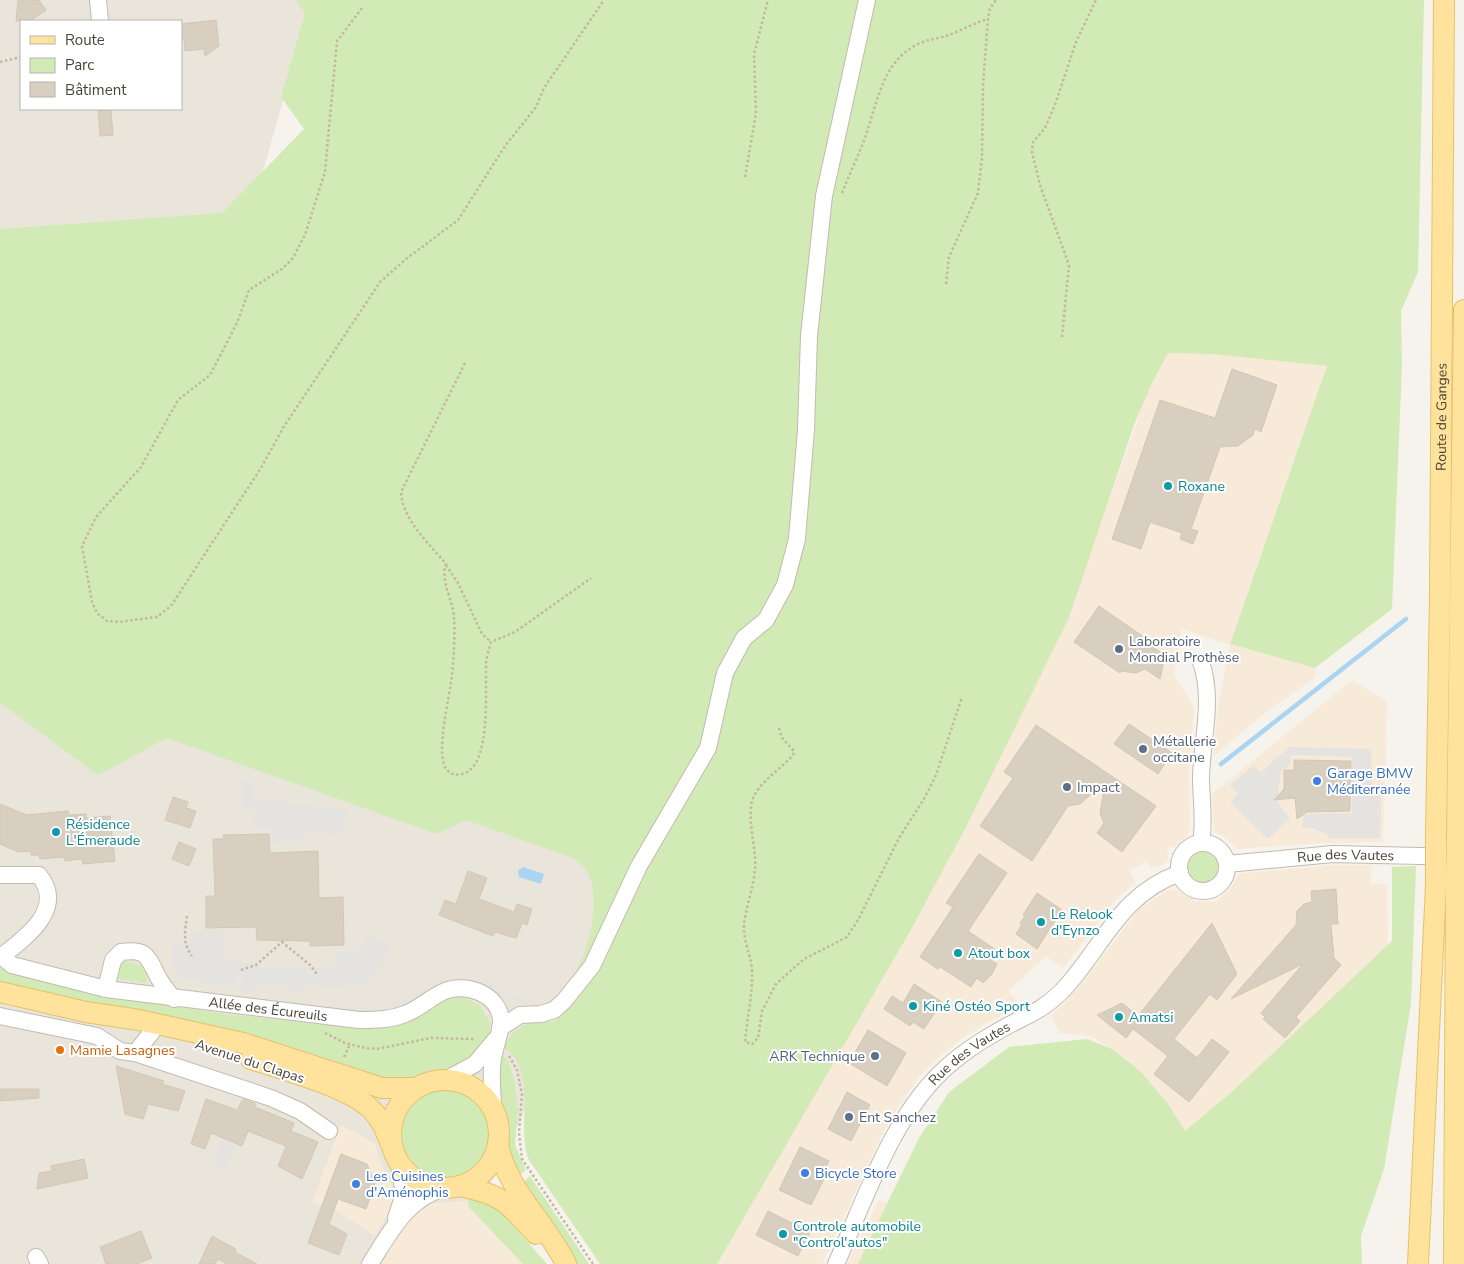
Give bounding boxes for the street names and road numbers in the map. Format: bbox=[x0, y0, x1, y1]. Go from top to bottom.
street label: Route de Ganges bbox=[1432, 363, 1452, 471]
street label: Rue des Vautes bbox=[1296, 845, 1395, 867]
street label: Allée des Écureuils bbox=[208, 993, 329, 1026]
street label: Rue des Vautes bbox=[924, 1017, 1014, 1090]
street label: Avenue du Clapas bbox=[193, 1035, 307, 1088]

